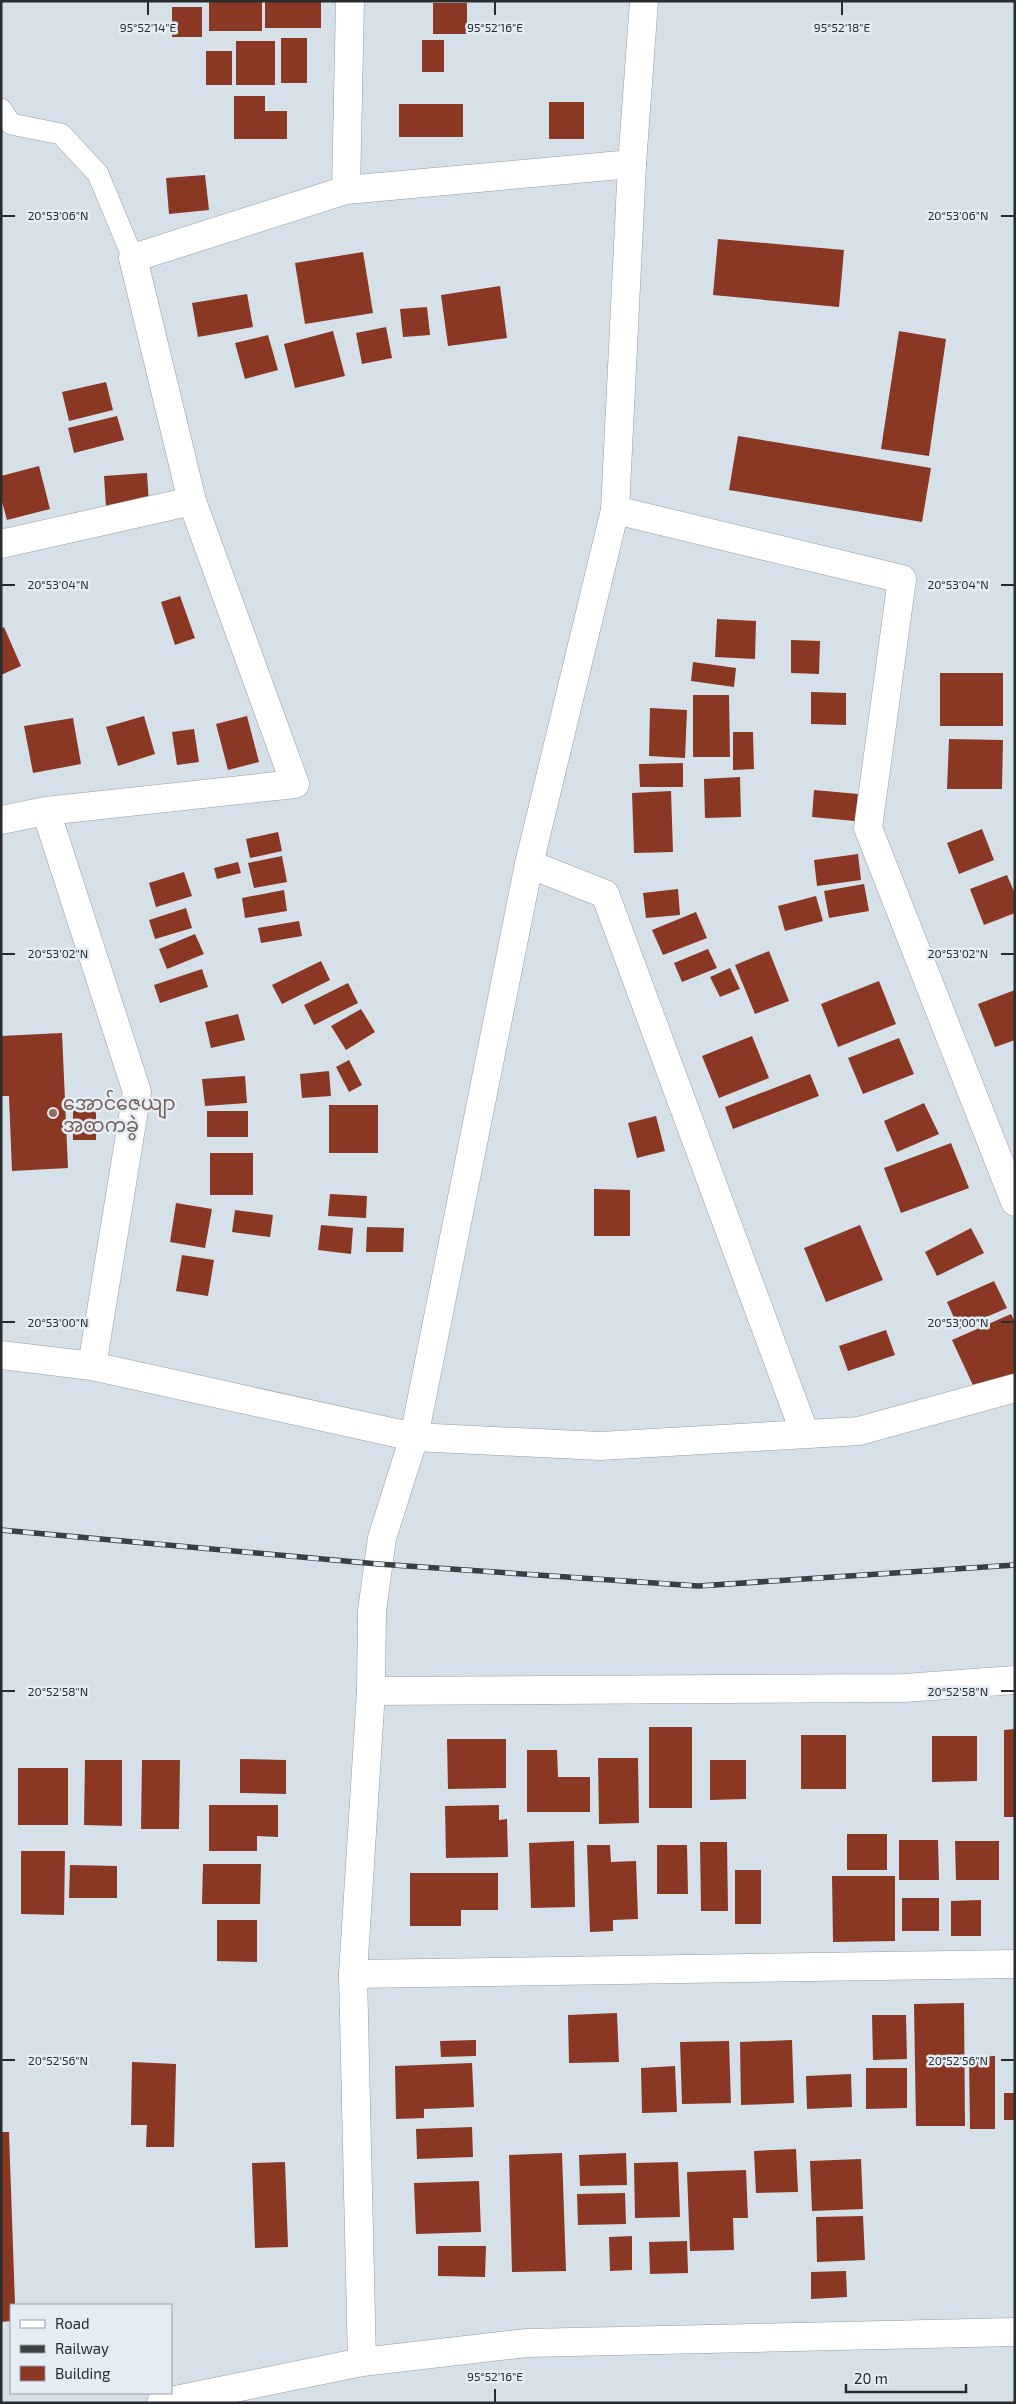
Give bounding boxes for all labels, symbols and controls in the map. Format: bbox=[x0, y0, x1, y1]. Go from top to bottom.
text: 95°52'14"E bbox=[120, 20, 176, 34]
text: 95°52'16"E bbox=[467, 20, 523, 34]
text: 95°52'18"E bbox=[814, 20, 870, 34]
text: 20°53'06"N bbox=[28, 208, 88, 222]
text: 20°53'06"N bbox=[928, 208, 988, 222]
text: 20°53'04"N bbox=[27, 577, 89, 591]
text: 20°53'04"N bbox=[927, 577, 989, 591]
text: 20°53'02"N bbox=[28, 946, 88, 960]
text: 20°53'02"N bbox=[928, 946, 988, 960]
place label: အောင်ဇေယျာ အထကခွဲ bbox=[63, 1089, 176, 1141]
marker: အောင်ဇေယျာ အထကခွဲ bbox=[47, 1107, 59, 1119]
text: 20°53'00"N bbox=[27, 1315, 89, 1329]
text: 20°53'00"N bbox=[927, 1315, 989, 1329]
text: 20°52'58"N bbox=[28, 1684, 88, 1698]
text: 20°52'58"N bbox=[928, 1684, 988, 1698]
text: 20°52'56"N bbox=[28, 2053, 88, 2067]
text: 20°52'56"N bbox=[928, 2053, 988, 2067]
legend bbox=[10, 2304, 172, 2394]
text: Road bbox=[55, 2314, 90, 2332]
text: Railway bbox=[55, 2339, 109, 2357]
scale bar bbox=[846, 2362, 966, 2394]
text: Building bbox=[55, 2364, 111, 2382]
text: 95°52'16"E bbox=[467, 2369, 523, 2383]
text: 20 m bbox=[854, 2369, 888, 2387]

